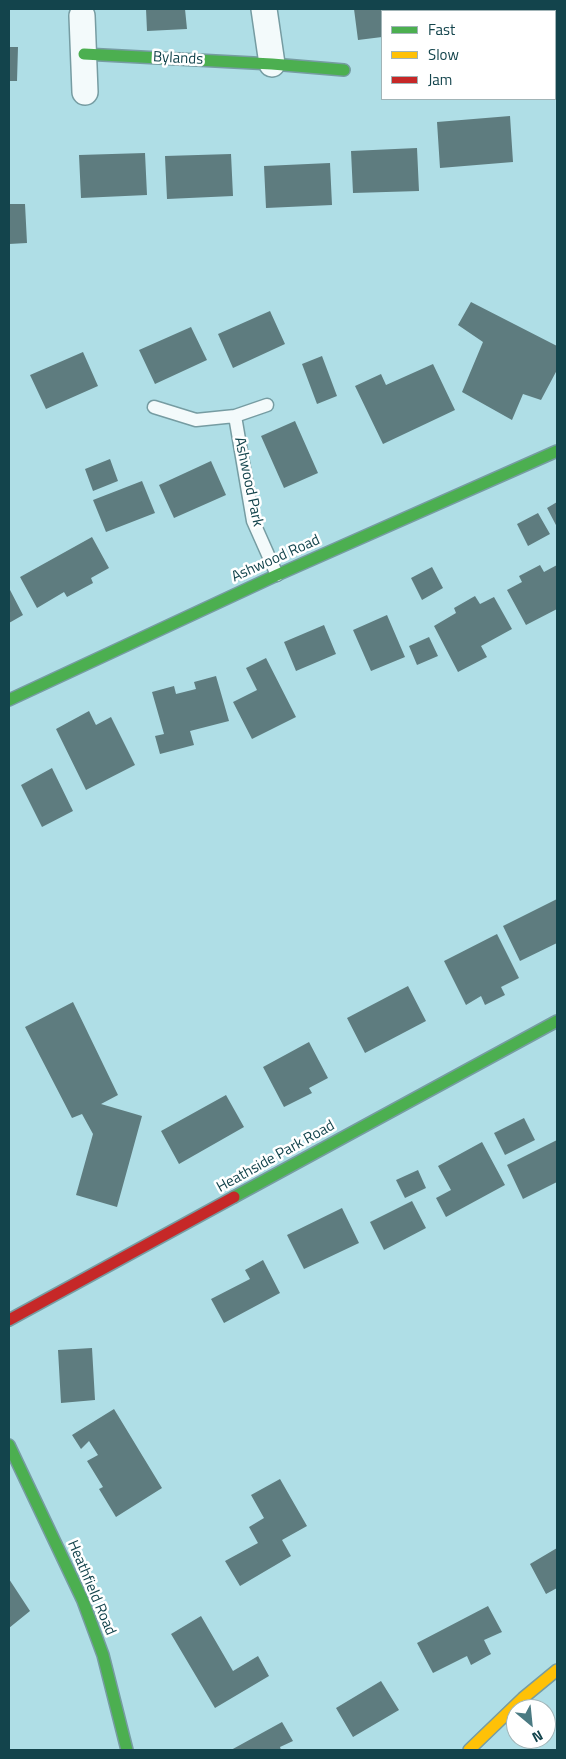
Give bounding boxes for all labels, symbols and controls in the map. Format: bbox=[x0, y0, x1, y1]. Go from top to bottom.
legend bbox=[381, 10, 556, 100]
text: Fast bbox=[428, 18, 455, 41]
text: Slow bbox=[428, 43, 459, 66]
street label: Bylands bbox=[152, 49, 204, 69]
text: Jam bbox=[428, 68, 452, 91]
street label: Ashwood Park bbox=[230, 436, 266, 528]
street label: Ashwood Road bbox=[229, 531, 323, 587]
street label: Heathside Park Road bbox=[214, 1117, 338, 1197]
street label: Heathfield Road bbox=[63, 1538, 119, 1638]
north arrow bbox=[506, 1699, 556, 1749]
text: N bbox=[529, 1725, 547, 1748]

